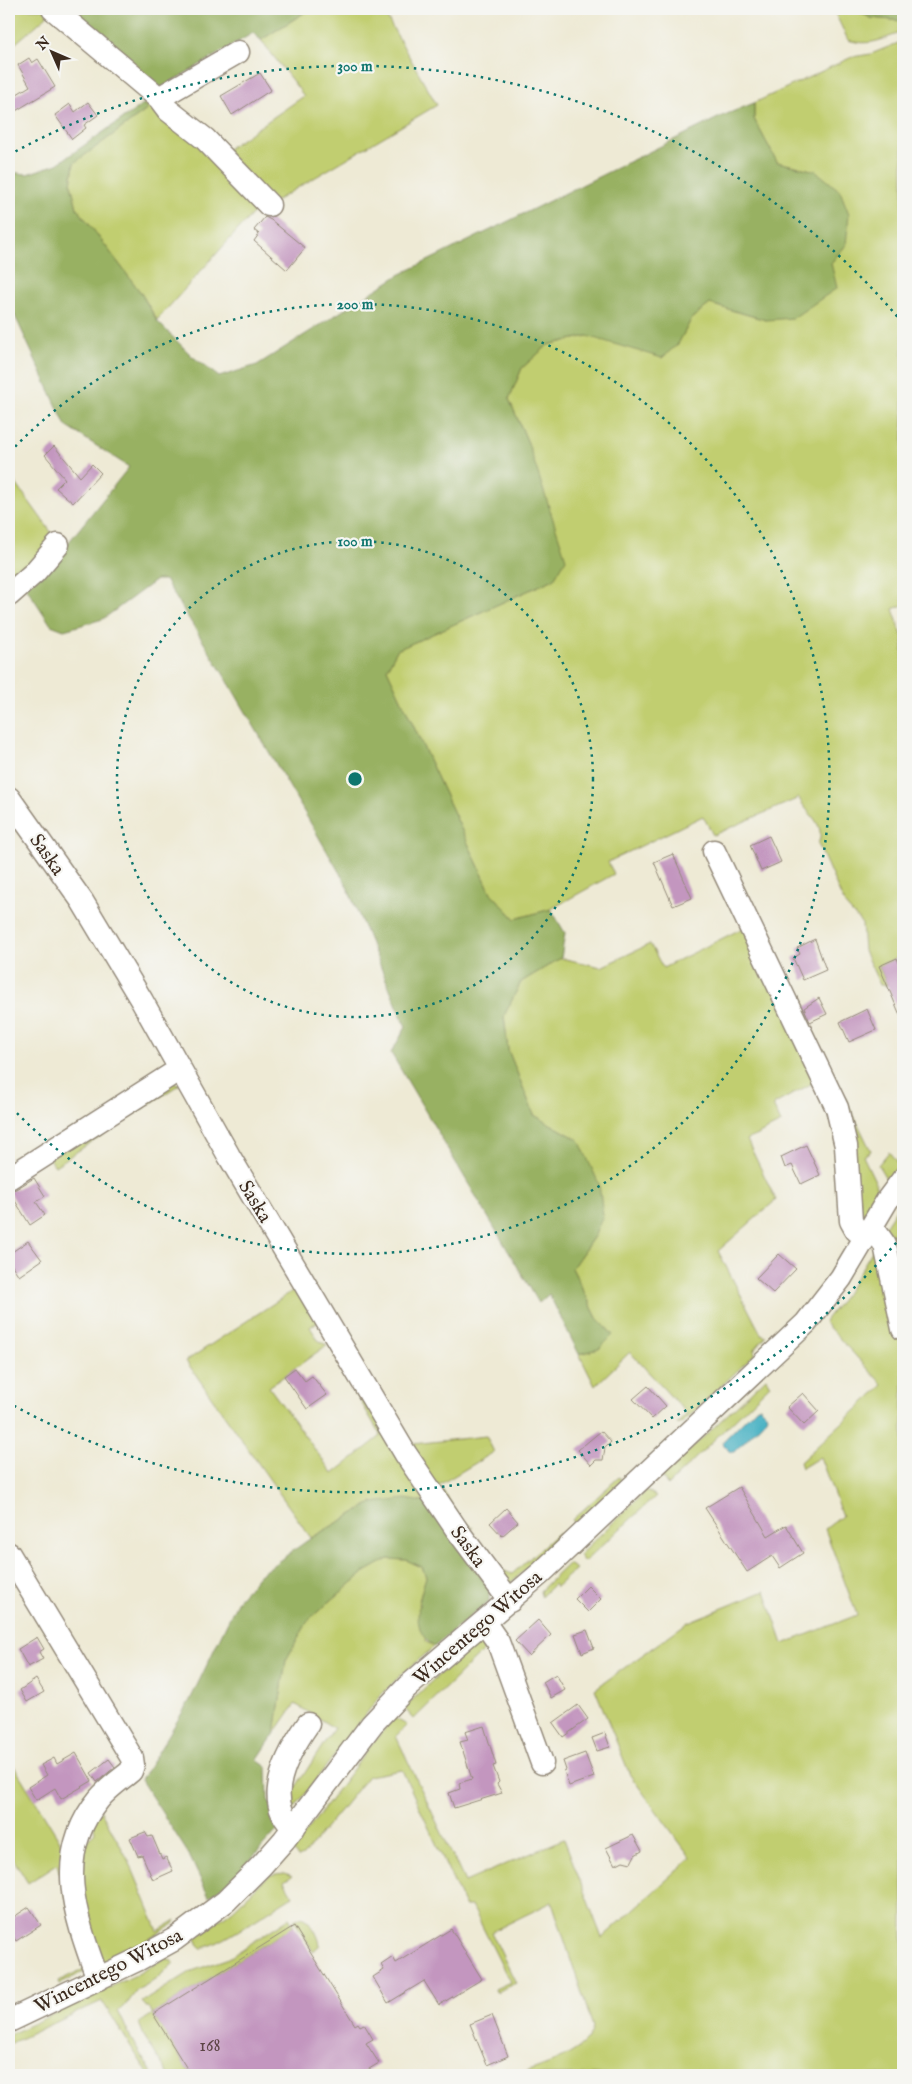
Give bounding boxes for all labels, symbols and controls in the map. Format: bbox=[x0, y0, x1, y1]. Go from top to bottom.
north arrow bbox=[28, 28, 78, 78]
text: N bbox=[32, 33, 54, 55]
text: 300 m bbox=[337, 57, 373, 76]
text: 200 m bbox=[337, 295, 374, 314]
text: 100 m bbox=[337, 532, 373, 551]
centre of rings bbox=[346, 770, 364, 788]
street label: Saska bbox=[24, 829, 70, 881]
street label: Saska bbox=[232, 1176, 277, 1228]
street label: Saska bbox=[444, 1521, 491, 1573]
street label: Wincentego Witosa bbox=[408, 1565, 548, 1691]
street label: Wincentego Witosa bbox=[30, 1923, 187, 2019]
house number: 168 bbox=[199, 2035, 221, 2058]

